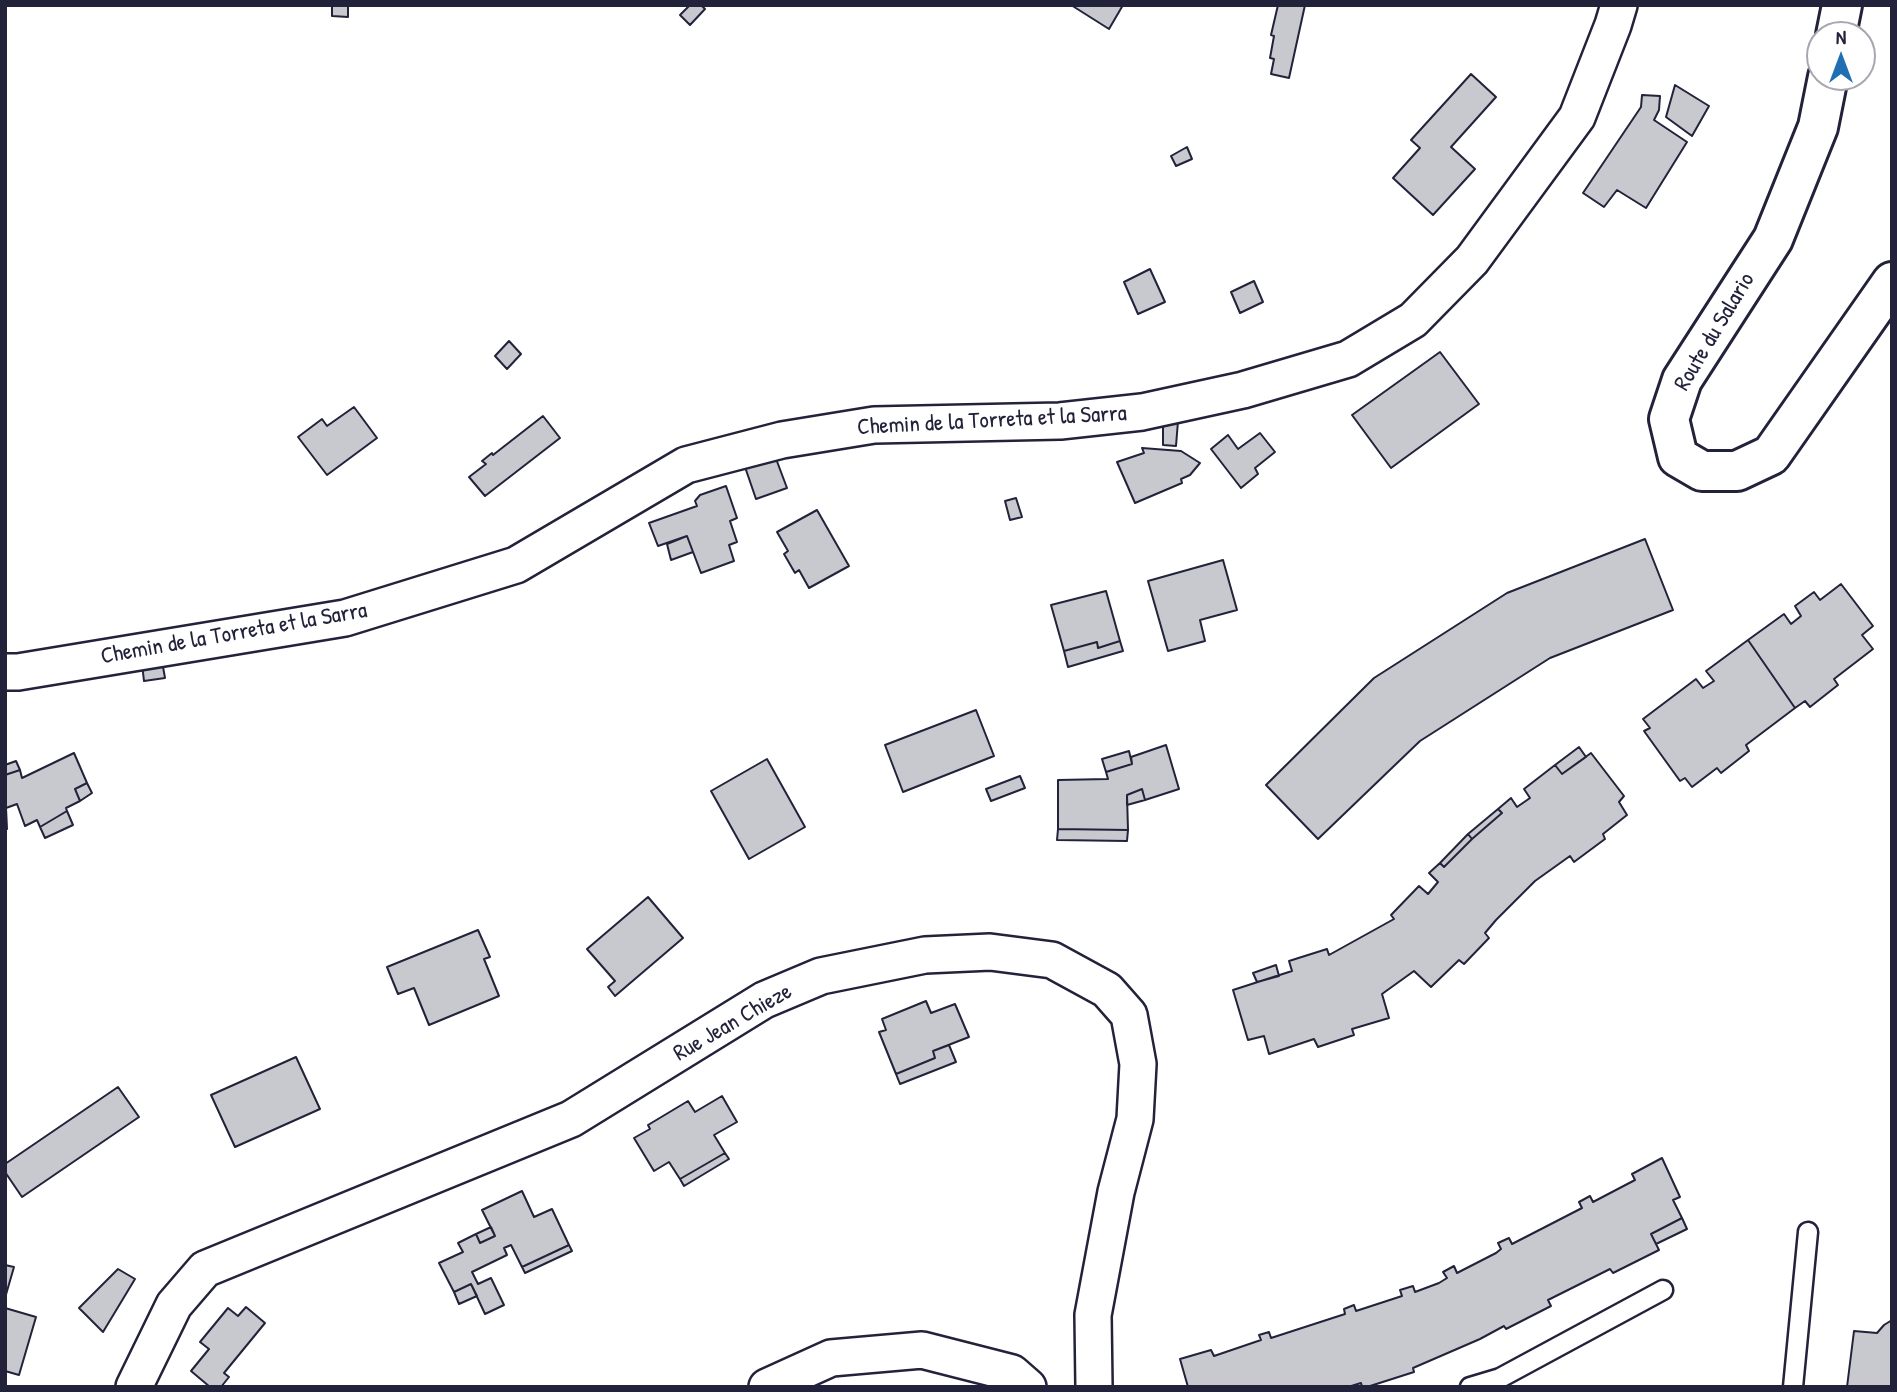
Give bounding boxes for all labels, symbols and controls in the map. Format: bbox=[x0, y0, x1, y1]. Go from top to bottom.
north arrow bbox=[1806, 21, 1876, 91]
text: N bbox=[1836, 24, 1846, 50]
street label: Route du Salario bbox=[1669, 268, 1761, 396]
street label: Chemin de la Torreta et la Sarra bbox=[856, 400, 1128, 442]
street label: Chemin de la Torreta et la Sarra bbox=[99, 597, 369, 671]
street label: Rue Jean Chieze bbox=[669, 978, 797, 1068]

